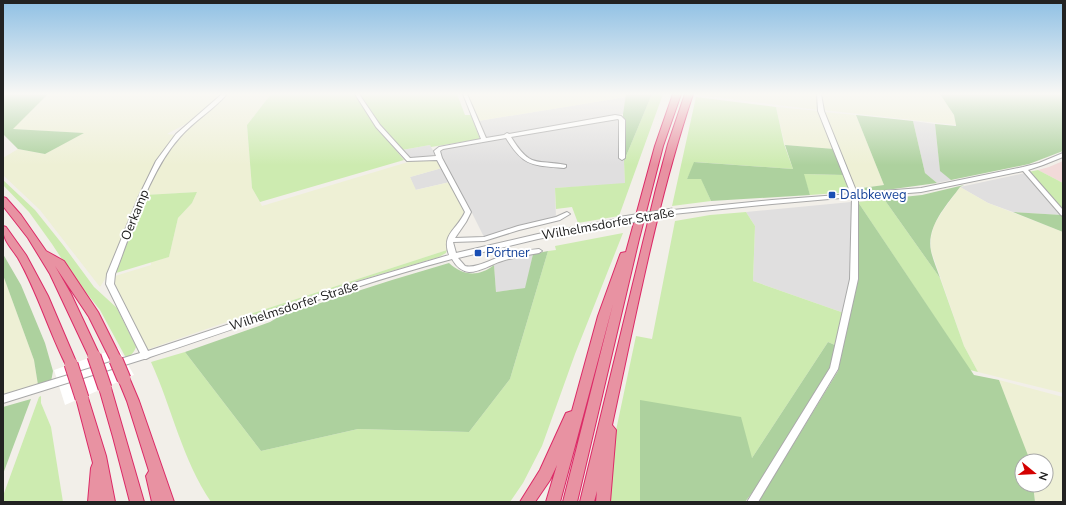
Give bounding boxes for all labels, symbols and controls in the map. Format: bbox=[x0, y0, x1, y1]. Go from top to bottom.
place label: Dalbkeweg bbox=[840, 186, 907, 204]
street label: Oerkamp bbox=[117, 187, 153, 243]
marker: Dalbkeweg bbox=[827, 190, 837, 200]
street label: Wilhelmsdorfer Straße bbox=[540, 203, 676, 245]
place label: Pörtner bbox=[486, 244, 530, 262]
marker: Pörtner bbox=[473, 248, 483, 258]
street label: Wilhelmsdorfer Straße bbox=[227, 277, 361, 335]
north arrow bbox=[1014, 453, 1054, 493]
text: N bbox=[1035, 470, 1051, 482]

